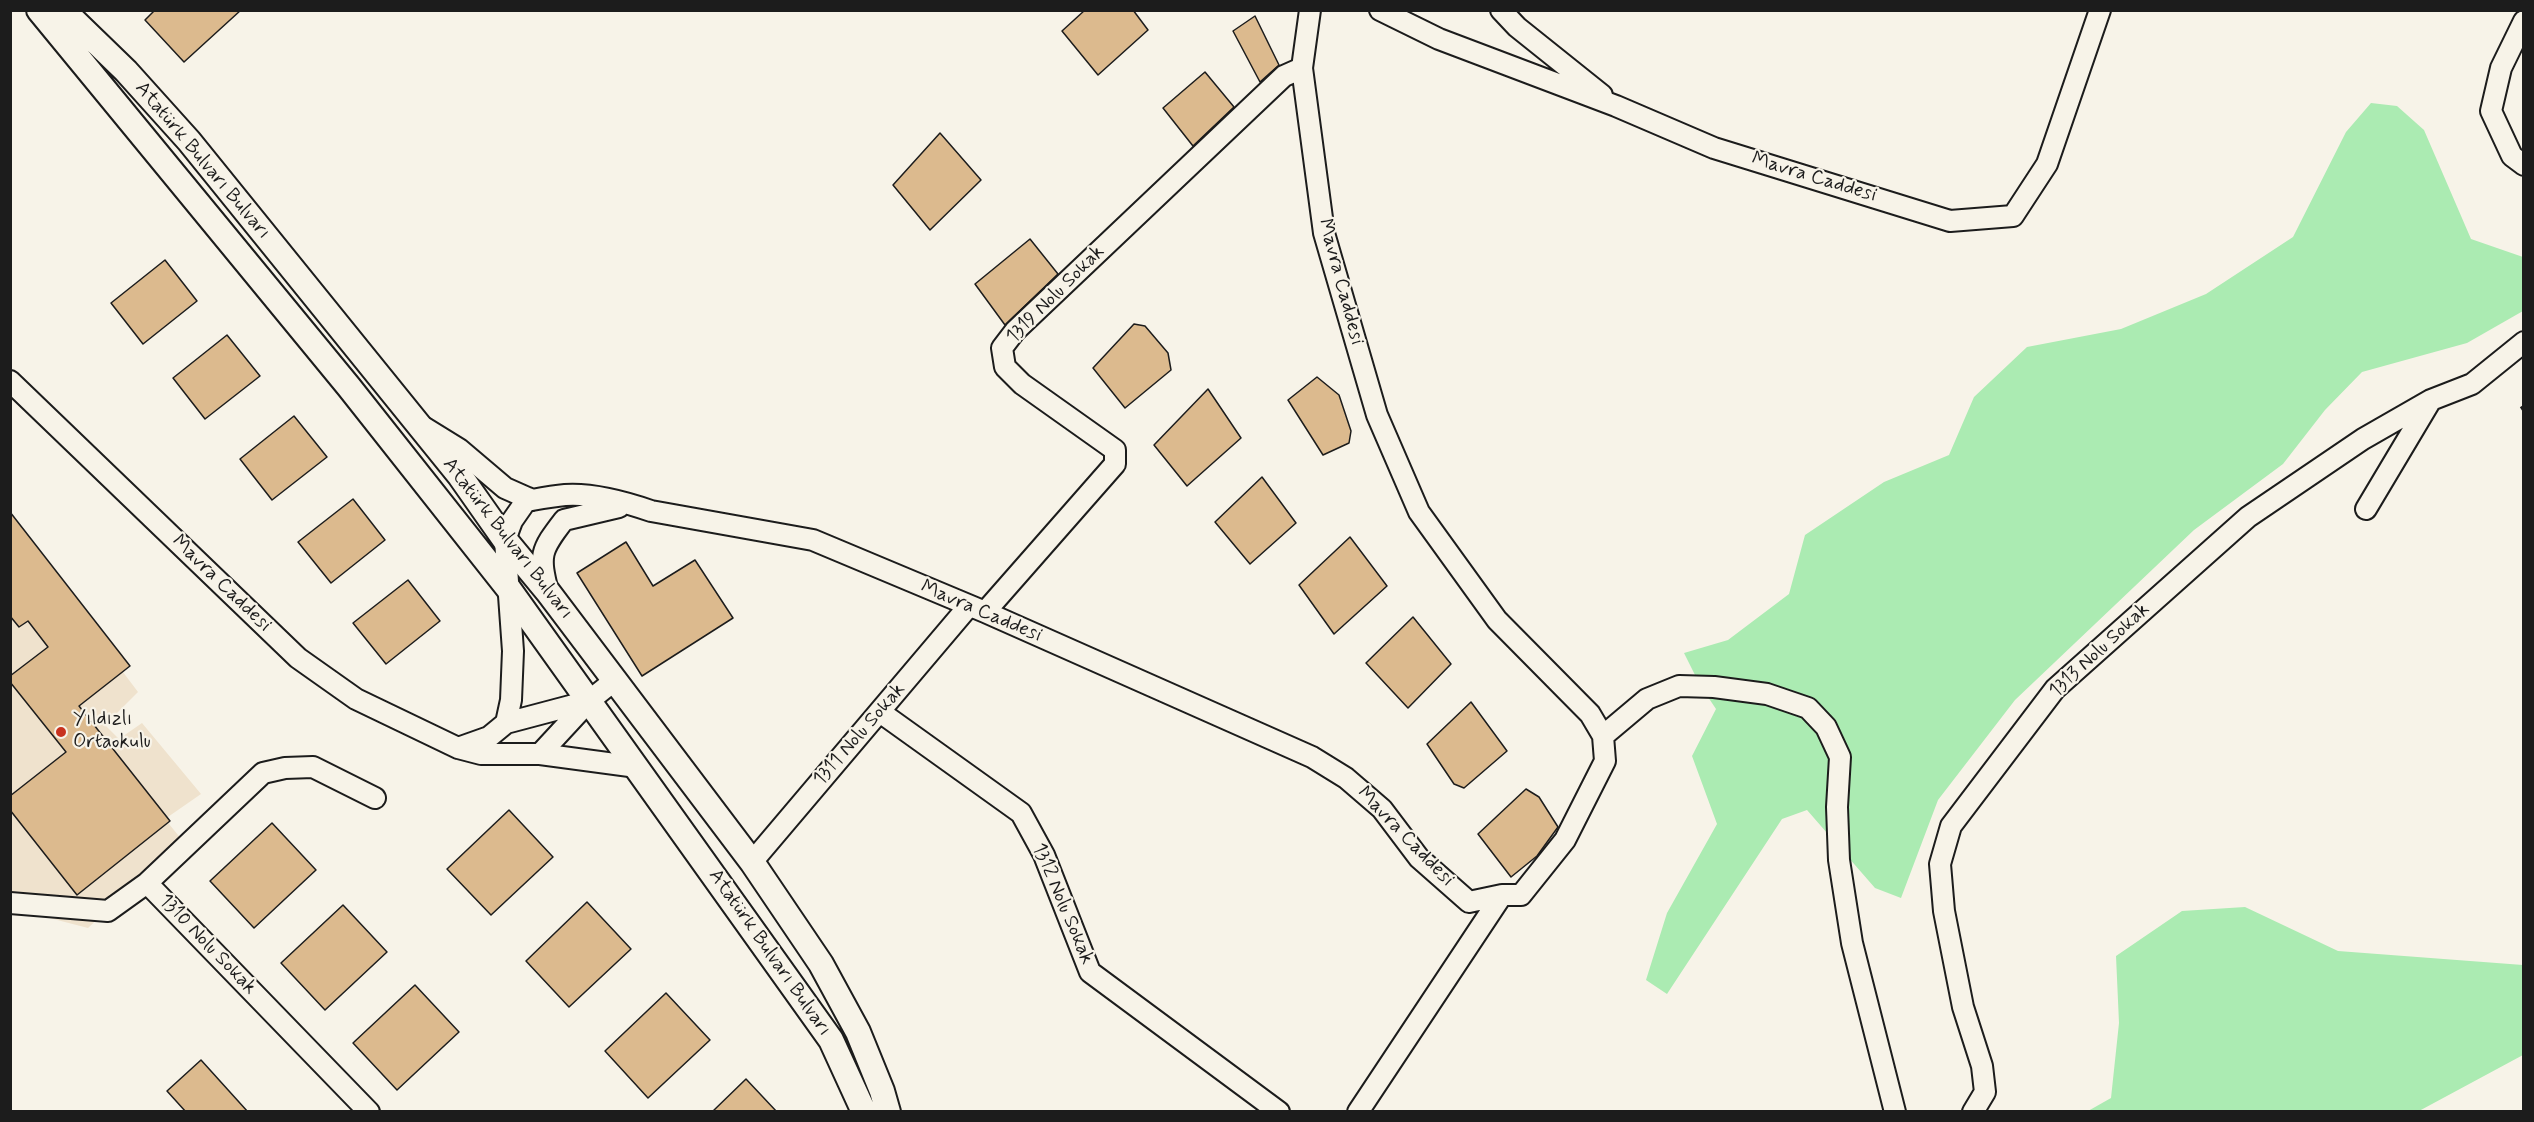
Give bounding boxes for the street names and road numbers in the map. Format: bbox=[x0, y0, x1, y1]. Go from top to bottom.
street label: Atatürk Bulvarı Bulvarı bbox=[129, 77, 275, 245]
street label: Mavra Caddesi bbox=[1749, 148, 1879, 208]
street label: Mavra Caddesi bbox=[1312, 216, 1368, 348]
street label: 1319 Nolu Sokak bbox=[1002, 241, 1110, 349]
street label: Atatürk Bulvarı Bulvarı bbox=[436, 453, 578, 625]
street label: Mavra Caddesi bbox=[166, 530, 276, 638]
street label: Mavra Caddesi bbox=[917, 576, 1045, 648]
street label: 1313 Nolu Sokak bbox=[2045, 598, 2155, 704]
street label: 1311 Nolu Sokak bbox=[809, 679, 911, 791]
street label: Mavra Caddesi bbox=[1351, 782, 1459, 892]
street label: 1312 Nolu Sokak bbox=[1026, 840, 1098, 968]
street label: Atatürk Bulvarı Bulvarı bbox=[702, 865, 836, 1041]
street label: 1310 Nolu Sokak bbox=[153, 890, 261, 1000]

